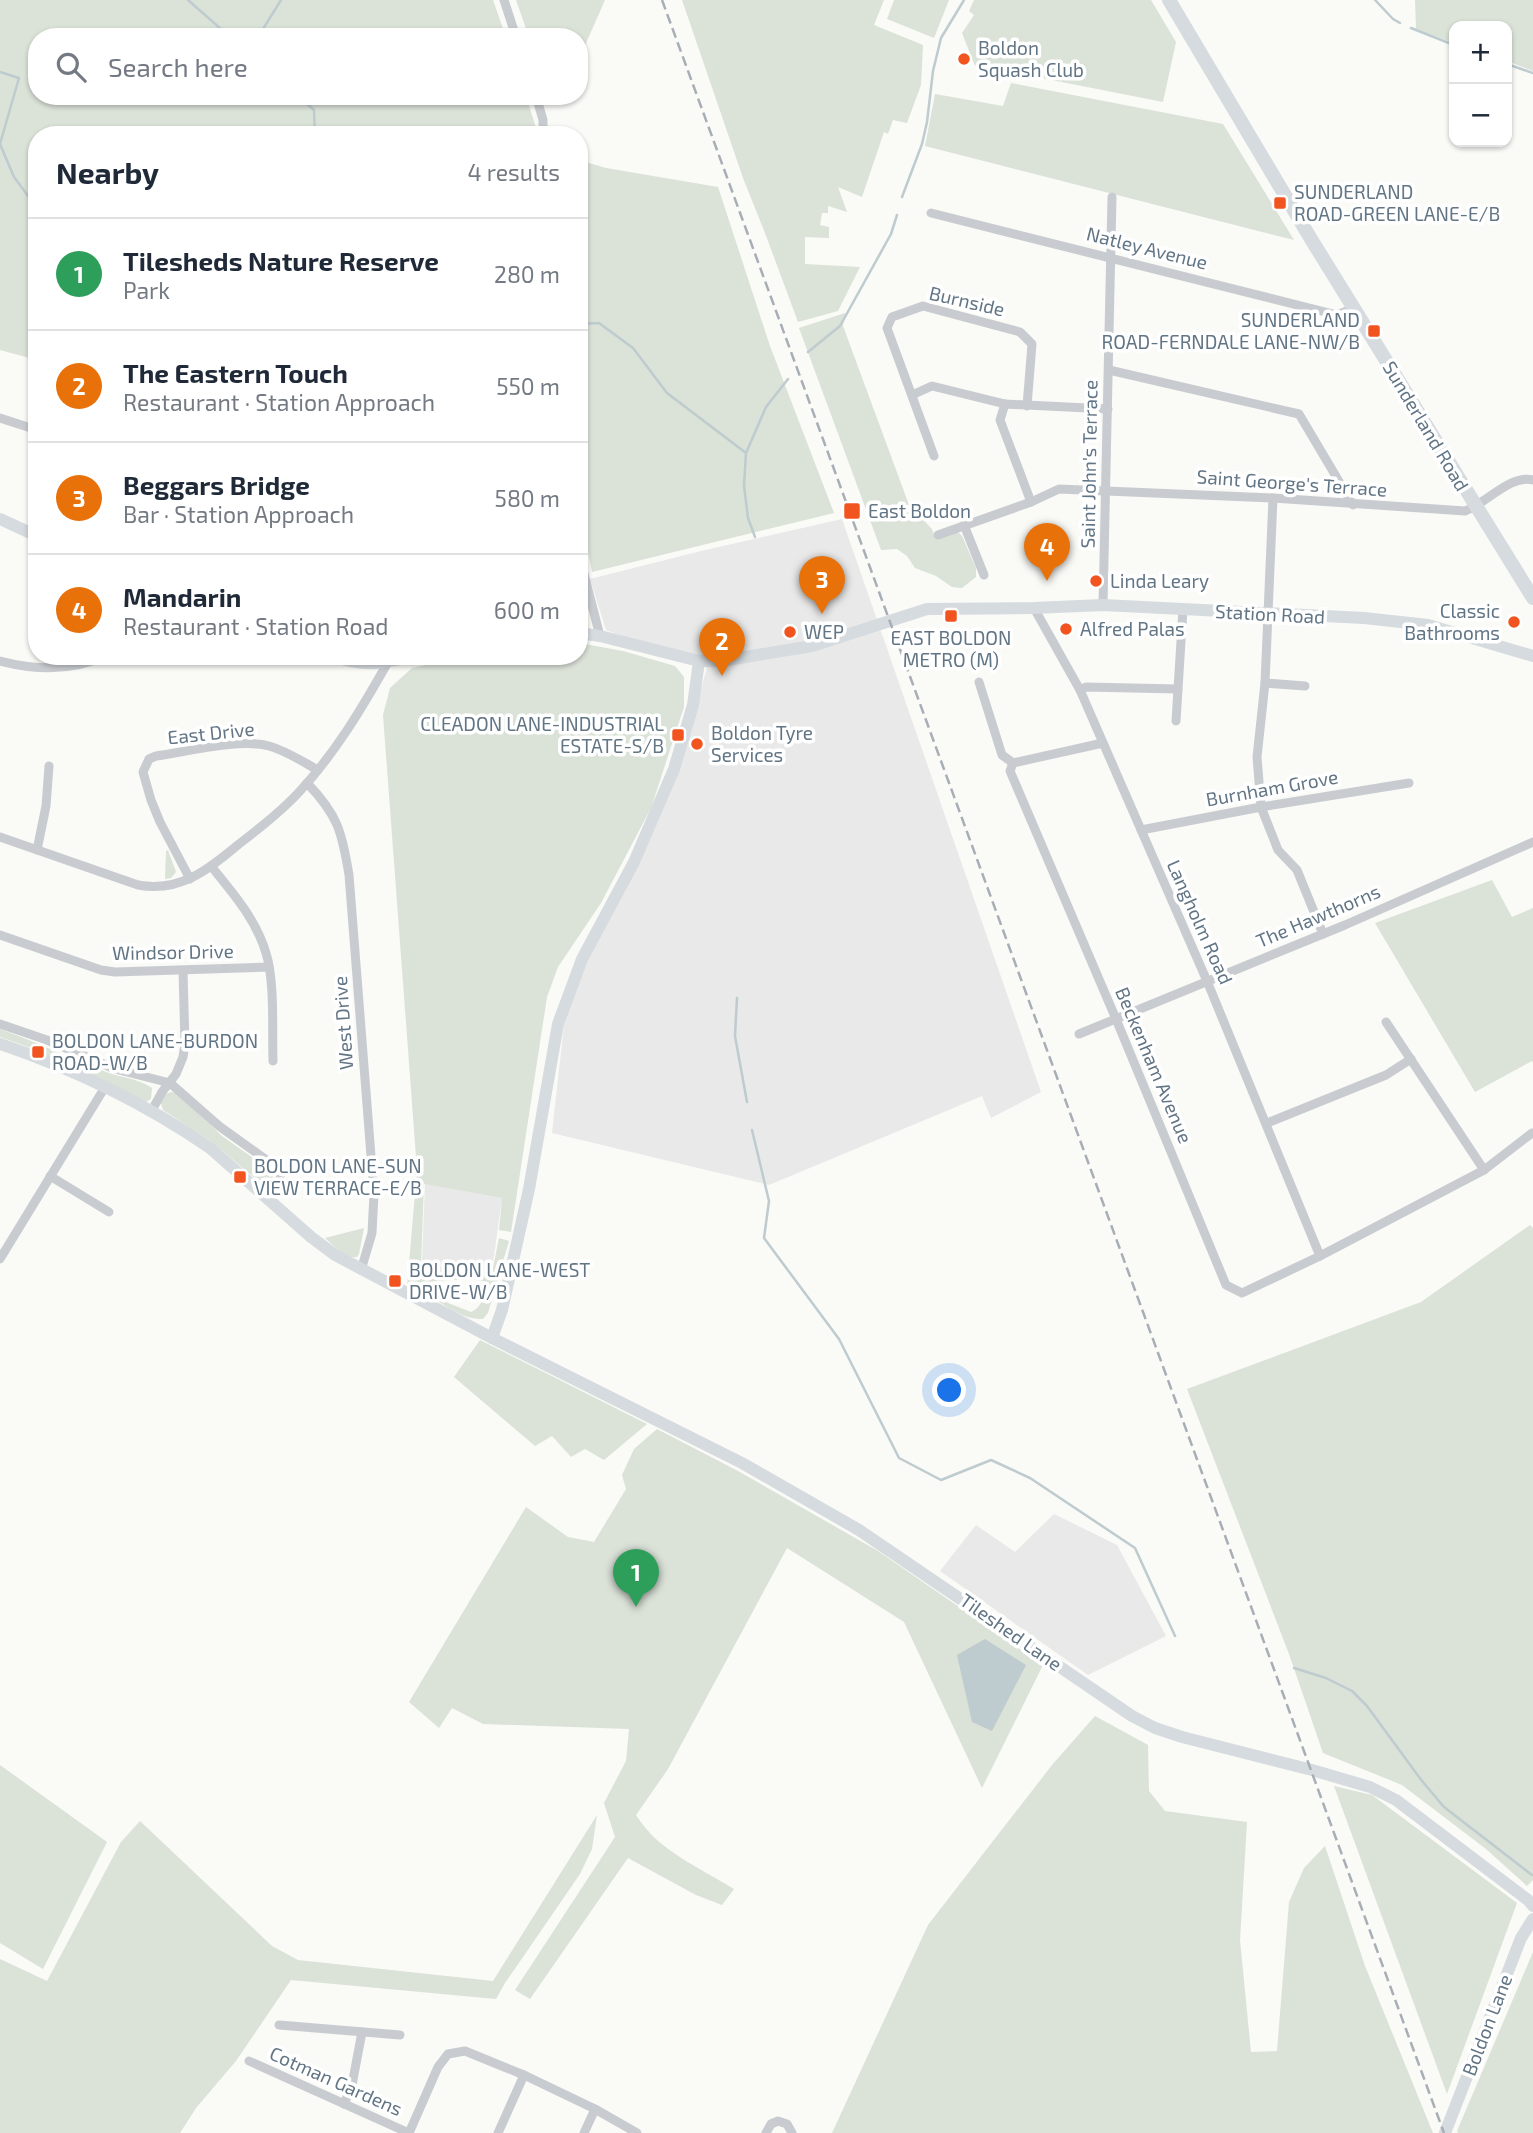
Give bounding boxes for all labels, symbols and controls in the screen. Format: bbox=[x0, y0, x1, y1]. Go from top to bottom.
map controls bbox=[1449, 21, 1512, 147]
button: + bbox=[1449, 21, 1512, 84]
search box bbox=[28, 28, 588, 105]
place label: Boldon Squash Club bbox=[978, 36, 1084, 81]
icon: search bbox=[52, 48, 90, 86]
text: Search here bbox=[108, 51, 248, 82]
marker: Boldon Squash Club bbox=[956, 51, 972, 67]
button: − bbox=[1449, 84, 1512, 147]
text: Nearby bbox=[56, 154, 159, 190]
text: 4 results bbox=[468, 158, 560, 186]
place label: SUNDERLAND ROAD-GREEN LANE-E/B bbox=[1294, 180, 1500, 225]
marker: SUNDERLAND ROAD-GREEN LANE-E/B bbox=[1272, 195, 1288, 211]
street label: Natley Avenue bbox=[1084, 221, 1210, 274]
text: Tilesheds Nature Reserve bbox=[123, 245, 439, 276]
text: 1 bbox=[74, 260, 84, 288]
text: 280 m bbox=[494, 260, 560, 288]
text: Park bbox=[123, 276, 170, 304]
street label: Burnside bbox=[927, 281, 1007, 320]
place label: SUNDERLAND ROAD-FERNDALE LANE-NW/B bbox=[1101, 308, 1360, 353]
marker: SUNDERLAND ROAD-FERNDALE LANE-NW/B bbox=[1366, 323, 1382, 339]
text: The Eastern Touch bbox=[123, 357, 348, 388]
street label: Sunderland Road bbox=[1379, 357, 1474, 495]
text: 2 bbox=[72, 372, 86, 400]
text: 550 m bbox=[496, 372, 560, 400]
street label: Saint John's Terrace bbox=[1076, 379, 1101, 548]
text: Restaurant · Station Approach bbox=[123, 388, 435, 416]
street label: Saint George's Terrace bbox=[1196, 464, 1388, 501]
text: Beggars Bridge bbox=[123, 469, 310, 500]
text: 3 bbox=[72, 484, 86, 512]
text: 580 m bbox=[495, 484, 560, 512]
place label: East Boldon bbox=[868, 499, 971, 522]
text: Bar · Station Approach bbox=[123, 500, 354, 528]
marker: East Boldon bbox=[842, 501, 862, 521]
pin: 4 bbox=[1024, 523, 1070, 581]
pin: 3 bbox=[799, 556, 845, 614]
place label: Linda Leary bbox=[1110, 569, 1209, 592]
marker: Linda Leary bbox=[1088, 573, 1104, 589]
text: Mandarin bbox=[123, 581, 241, 612]
text: 4 bbox=[72, 596, 86, 624]
text: 600 m bbox=[494, 596, 560, 624]
street label: Station Road bbox=[1214, 599, 1326, 628]
place label: Classic Bathrooms bbox=[1404, 599, 1500, 644]
marker: EAST BOLDON METRO (M) bbox=[943, 608, 959, 624]
text: Restaurant · Station Road bbox=[123, 612, 388, 640]
marker: Classic Bathrooms bbox=[1506, 614, 1522, 630]
place label: Alfred Palas bbox=[1080, 617, 1185, 640]
pin: 2 bbox=[699, 618, 745, 676]
place label: WEP bbox=[804, 620, 844, 643]
marker: Alfred Palas bbox=[1058, 621, 1074, 637]
marker: WEP bbox=[782, 624, 798, 640]
place label: EAST BOLDON METRO (M) bbox=[891, 626, 1011, 671]
place label: CLEADON LANE-INDUSTRIAL ESTATE-S/B bbox=[420, 712, 664, 757]
street label: East Drive bbox=[166, 717, 256, 749]
place label: Boldon Tyre Services bbox=[711, 721, 813, 766]
marker: CLEADON LANE-INDUSTRIAL ESTATE-S/B bbox=[670, 727, 686, 743]
marker: Boldon Tyre Services bbox=[689, 736, 705, 752]
street label: Burnham Grove bbox=[1204, 765, 1340, 810]
street label: Langholm Road bbox=[1163, 856, 1238, 988]
street label: The Hawthorns bbox=[1252, 879, 1383, 952]
street label: Windsor Drive bbox=[112, 939, 234, 964]
street label: West Drive bbox=[328, 975, 357, 1071]
street label: Beckenham Avenue bbox=[1111, 983, 1198, 1146]
place label: BOLDON LANE-BURDON ROAD-W/B bbox=[52, 1029, 258, 1074]
marker: BOLDON LANE-BURDON ROAD-W/B bbox=[30, 1044, 46, 1060]
place label: BOLDON LANE-SUN VIEW TERRACE-E/B bbox=[254, 1154, 422, 1199]
marker: BOLDON LANE-SUN VIEW TERRACE-E/B bbox=[232, 1169, 248, 1185]
place label: BOLDON LANE-WEST DRIVE-W/B bbox=[409, 1258, 590, 1303]
marker: BOLDON LANE-WEST DRIVE-W/B bbox=[387, 1273, 403, 1289]
your location bbox=[932, 1373, 966, 1407]
pin: 1 bbox=[613, 1549, 659, 1607]
street label: Tileshed Lane bbox=[956, 1588, 1067, 1675]
street label: Boldon Lane bbox=[1457, 1971, 1516, 2079]
street label: Cotman Gardens bbox=[266, 2041, 406, 2120]

